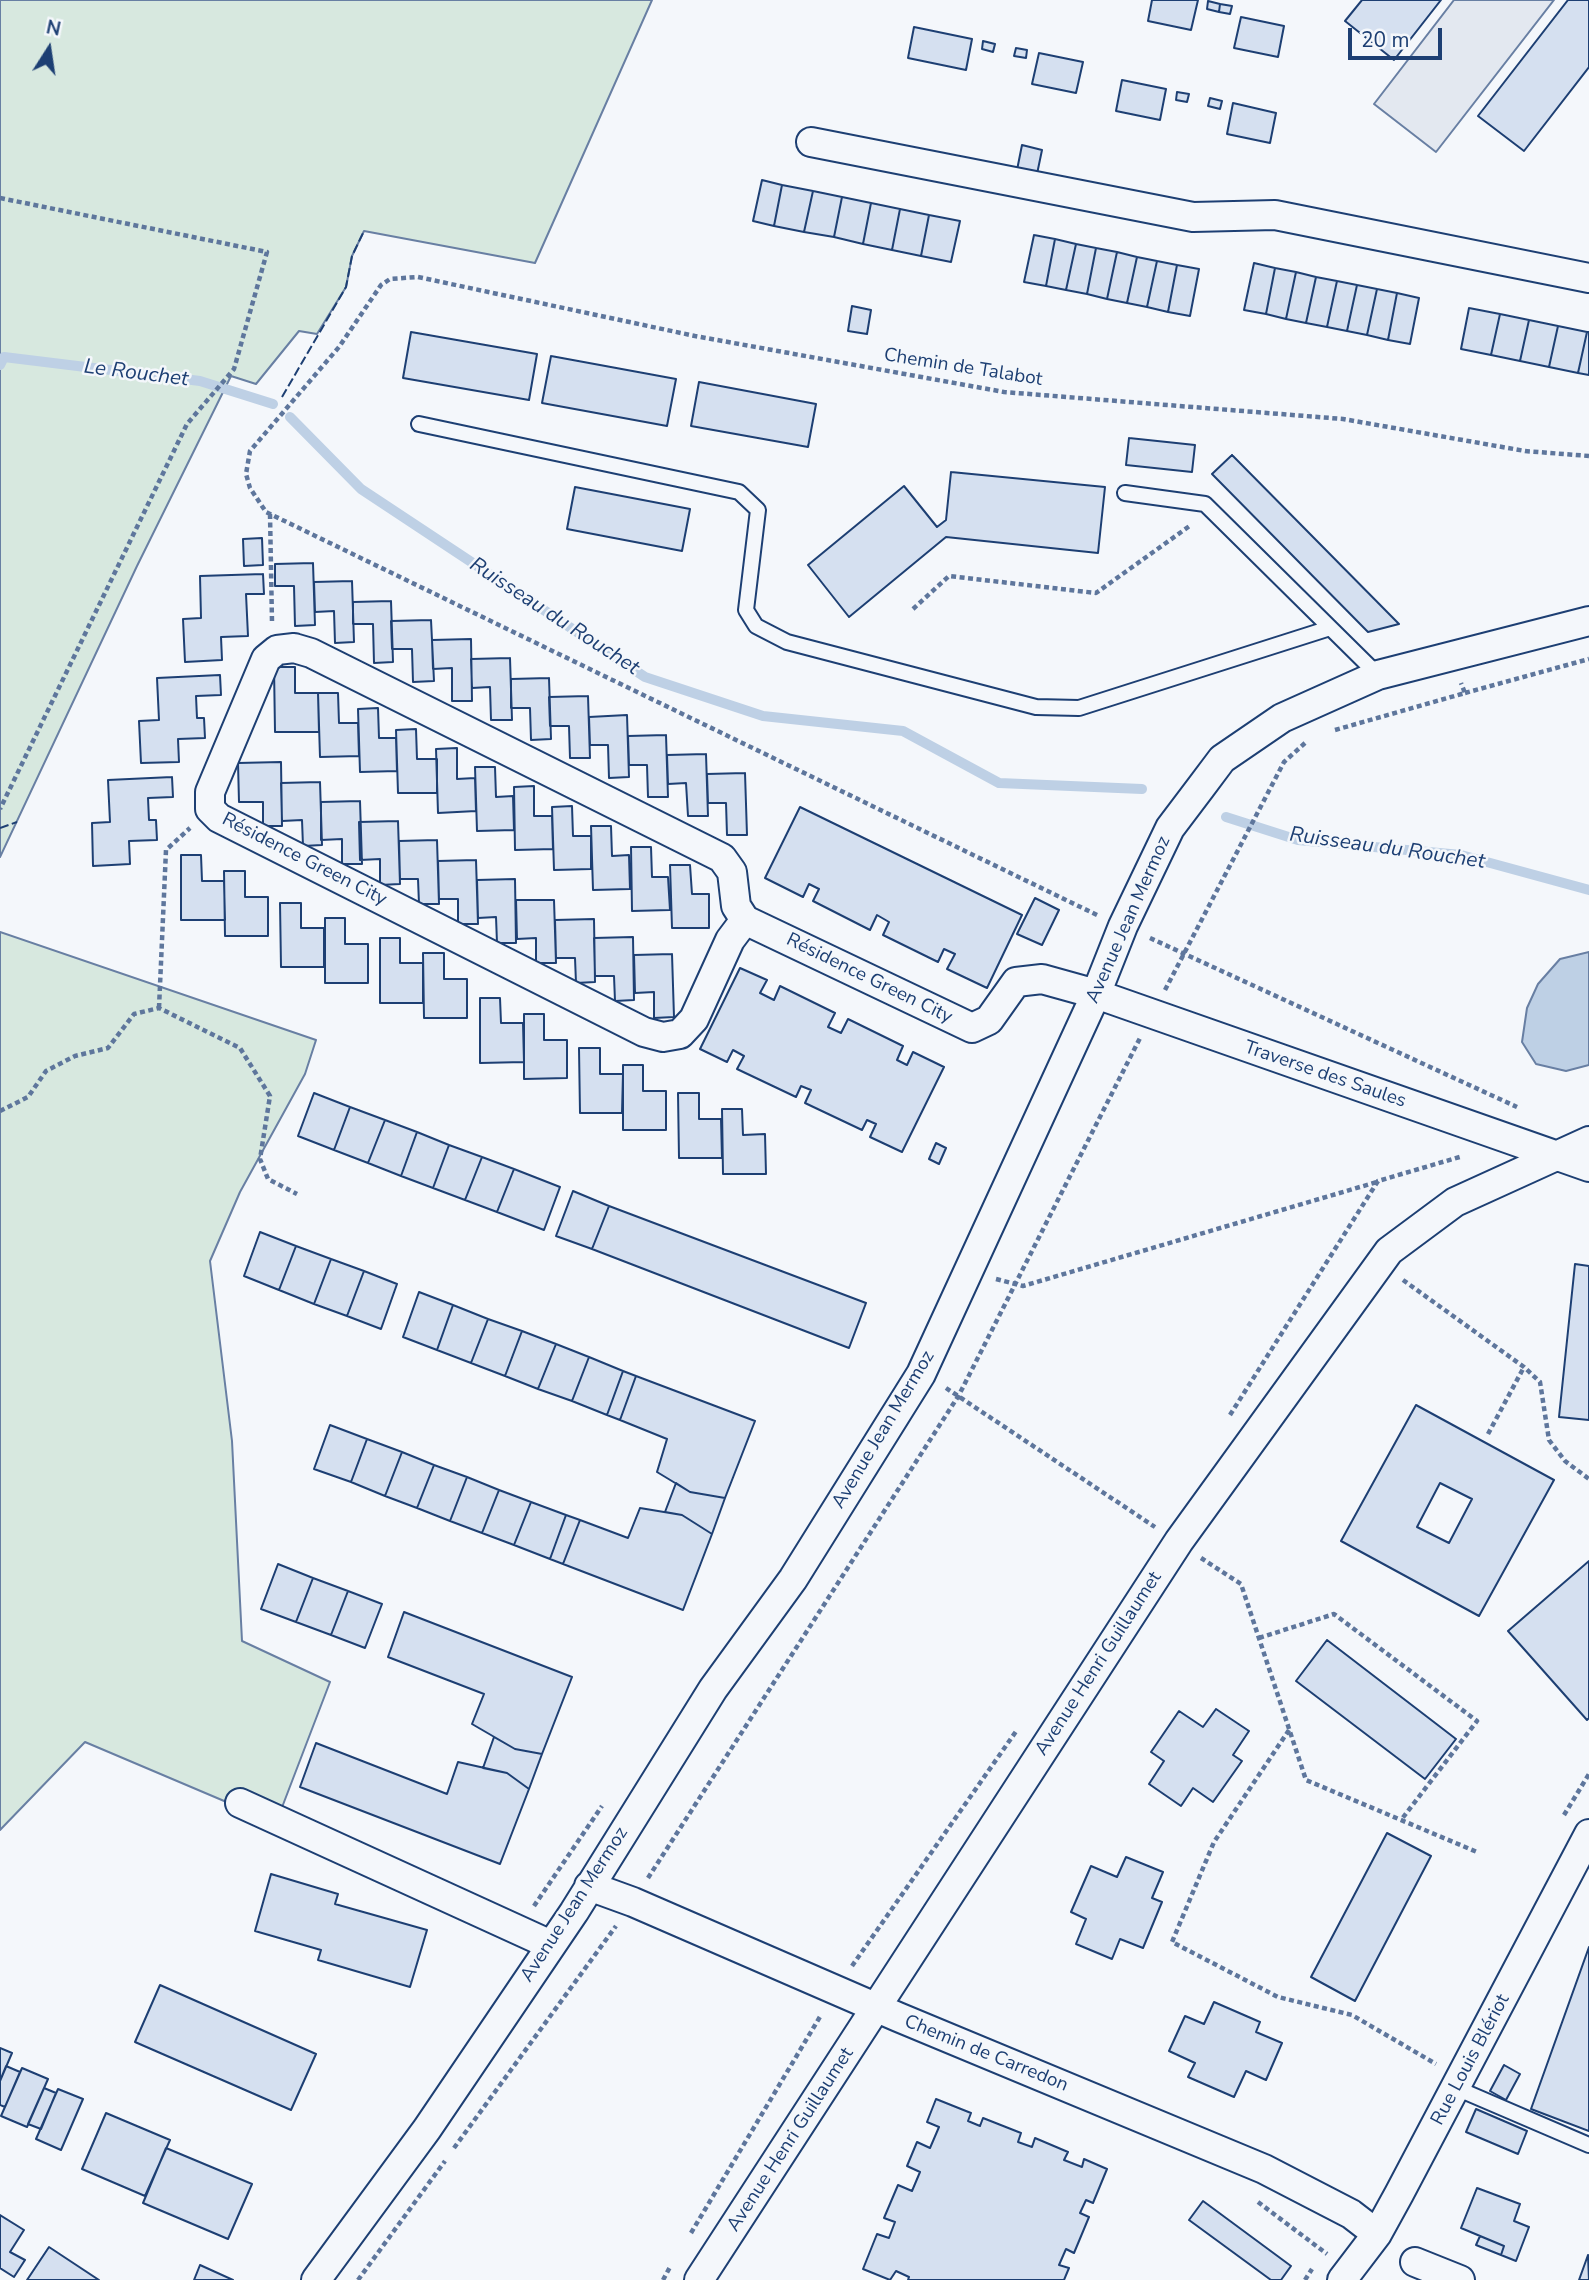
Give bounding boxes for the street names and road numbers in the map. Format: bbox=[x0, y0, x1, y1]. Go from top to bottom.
street label: Chemin de Talabot bbox=[882, 344, 1044, 392]
street label: Résidence Green City bbox=[218, 809, 390, 911]
street label: Avenue Jean Mermoz bbox=[1082, 833, 1176, 1007]
street label: Résidence Green City bbox=[782, 929, 956, 1029]
street label: Traverse des Saules bbox=[1241, 1037, 1409, 1113]
street label: Avenue Jean Mermoz bbox=[828, 1347, 940, 1513]
street label: Avenue Henri Guillaumet bbox=[1031, 1568, 1167, 1760]
street label: Avenue Jean Mermoz bbox=[516, 1823, 634, 1987]
street label: Rue Louis Blériot bbox=[1427, 1991, 1515, 2129]
street label: Chemin de Carredon bbox=[901, 2011, 1071, 2097]
street label: Avenue Henri Guillaumet bbox=[723, 2044, 859, 2236]

